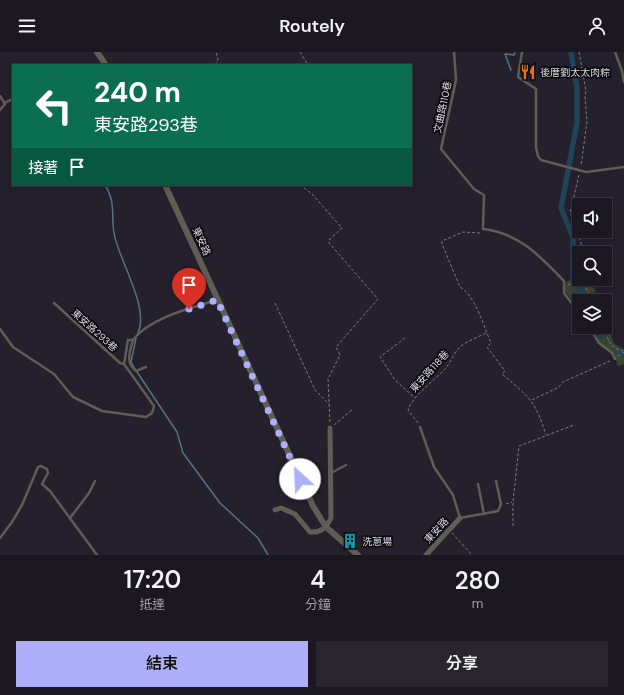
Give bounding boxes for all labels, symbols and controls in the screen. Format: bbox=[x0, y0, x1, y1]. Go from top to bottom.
text: Routely bbox=[279, 14, 345, 38]
icon: menu bbox=[16, 15, 38, 37]
icon: person bbox=[586, 15, 608, 37]
restaurant icon: 後厝劉太太肉粽 bbox=[519, 63, 537, 81]
place label: 後厝劉太太肉粽 bbox=[540, 66, 610, 79]
text: 240 m bbox=[94, 74, 181, 111]
icon: left bbox=[28, 80, 80, 132]
street label: 文曲路110巷 bbox=[431, 80, 454, 134]
text: 東安路293巷 bbox=[94, 113, 198, 137]
icon: arrive bbox=[66, 156, 88, 178]
text: 接著 bbox=[28, 158, 58, 178]
map controls bbox=[572, 198, 612, 334]
button: sound bbox=[572, 198, 612, 238]
street label: 東安路 bbox=[190, 225, 214, 258]
button: search bbox=[572, 246, 612, 286]
pin bbox=[172, 268, 206, 309]
icon: arrive bbox=[178, 274, 200, 296]
button: layers bbox=[572, 294, 612, 334]
street label: 東安路293巷 bbox=[69, 306, 120, 355]
street label: 東安路118巷 bbox=[407, 348, 452, 395]
position arrow bbox=[279, 458, 321, 500]
street label: 東安路 bbox=[421, 515, 451, 546]
building icon: 洗蔥場 bbox=[341, 532, 359, 550]
place label: 洗蔥場 bbox=[362, 535, 392, 548]
text: 17:20 bbox=[124, 564, 181, 595]
text: 4 bbox=[310, 564, 326, 595]
text: 280 bbox=[455, 565, 500, 596]
text: m bbox=[472, 595, 483, 612]
text: 抵達 bbox=[140, 596, 166, 613]
text: 分鐘 bbox=[305, 596, 331, 613]
button: 結束 bbox=[16, 641, 308, 687]
button: 分享 bbox=[316, 641, 608, 687]

